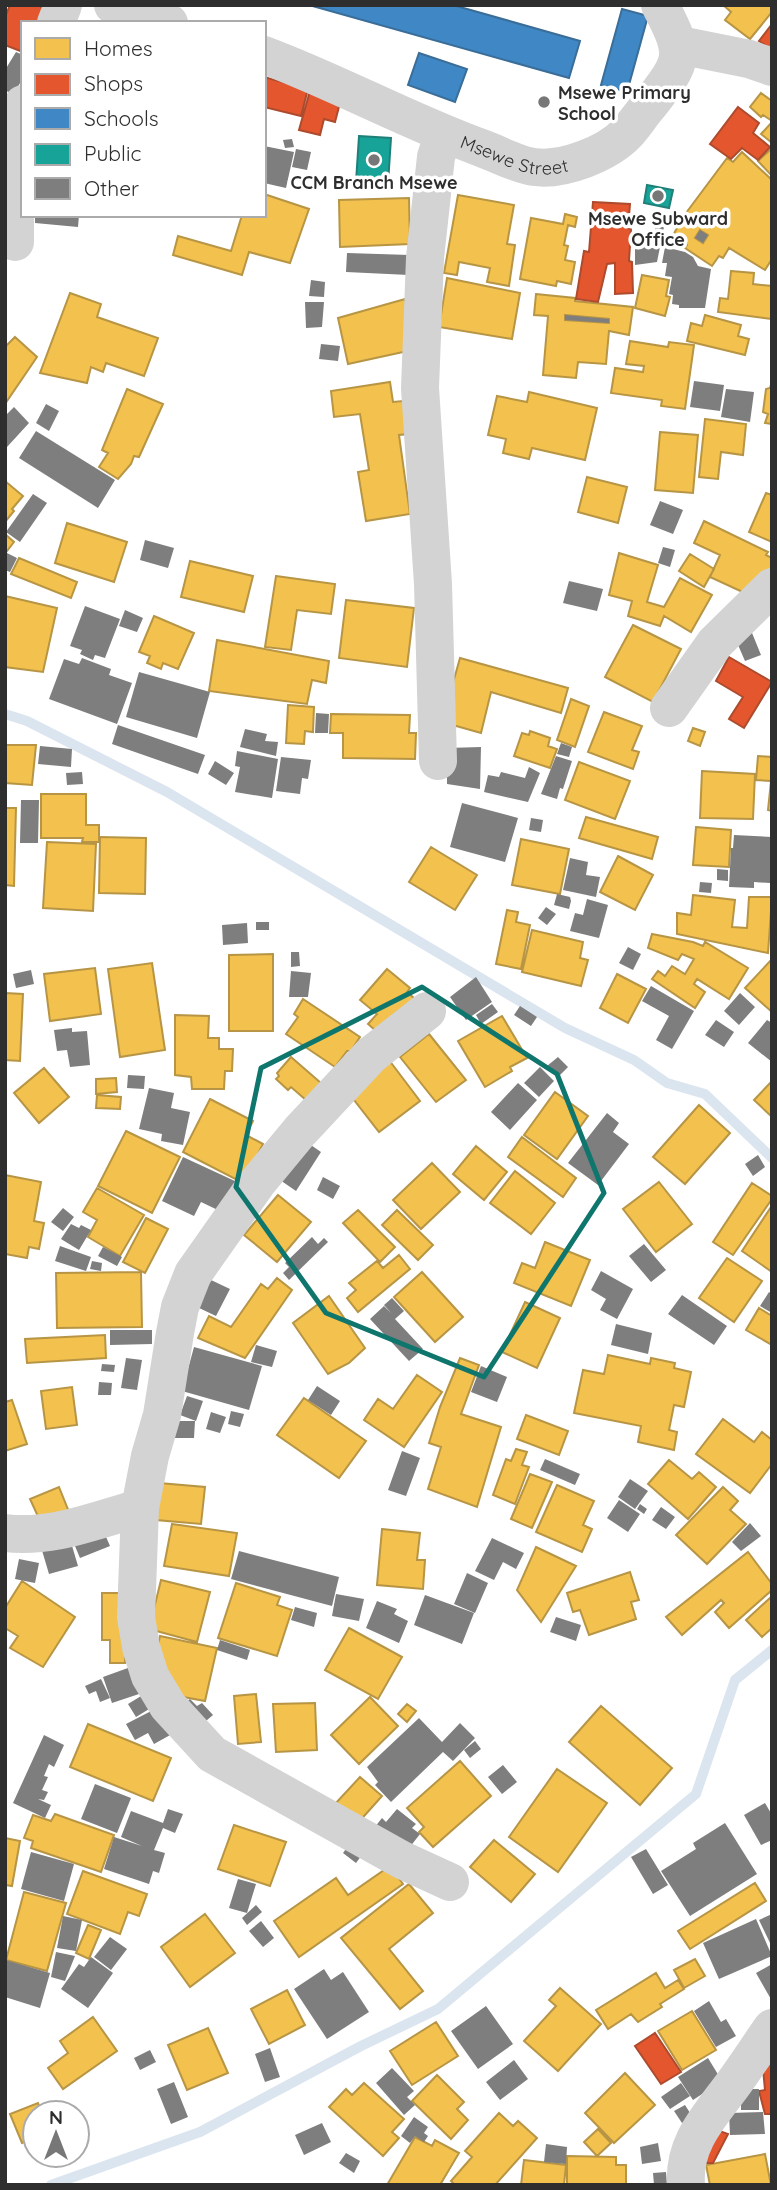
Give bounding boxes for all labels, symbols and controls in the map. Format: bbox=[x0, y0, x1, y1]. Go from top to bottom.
legend bbox=[21, 21, 266, 217]
text: Homes bbox=[84, 35, 153, 61]
text: Shops bbox=[84, 70, 143, 96]
place label: Msewe Primary School bbox=[558, 81, 691, 125]
marker: Msewe Primary School bbox=[536, 94, 552, 110]
text: Schools bbox=[84, 105, 159, 131]
street label: Msewe Street bbox=[457, 130, 570, 179]
text: Public bbox=[84, 140, 141, 166]
marker: CCM Branch Msewe bbox=[366, 152, 382, 168]
place label: CCM Branch Msewe bbox=[290, 171, 458, 194]
text: Other bbox=[84, 175, 139, 201]
marker: Msewe Subward Office bbox=[650, 188, 666, 204]
place label: Msewe Subward Office bbox=[588, 207, 728, 251]
north arrow bbox=[21, 2099, 91, 2169]
text: N bbox=[49, 2105, 63, 2129]

